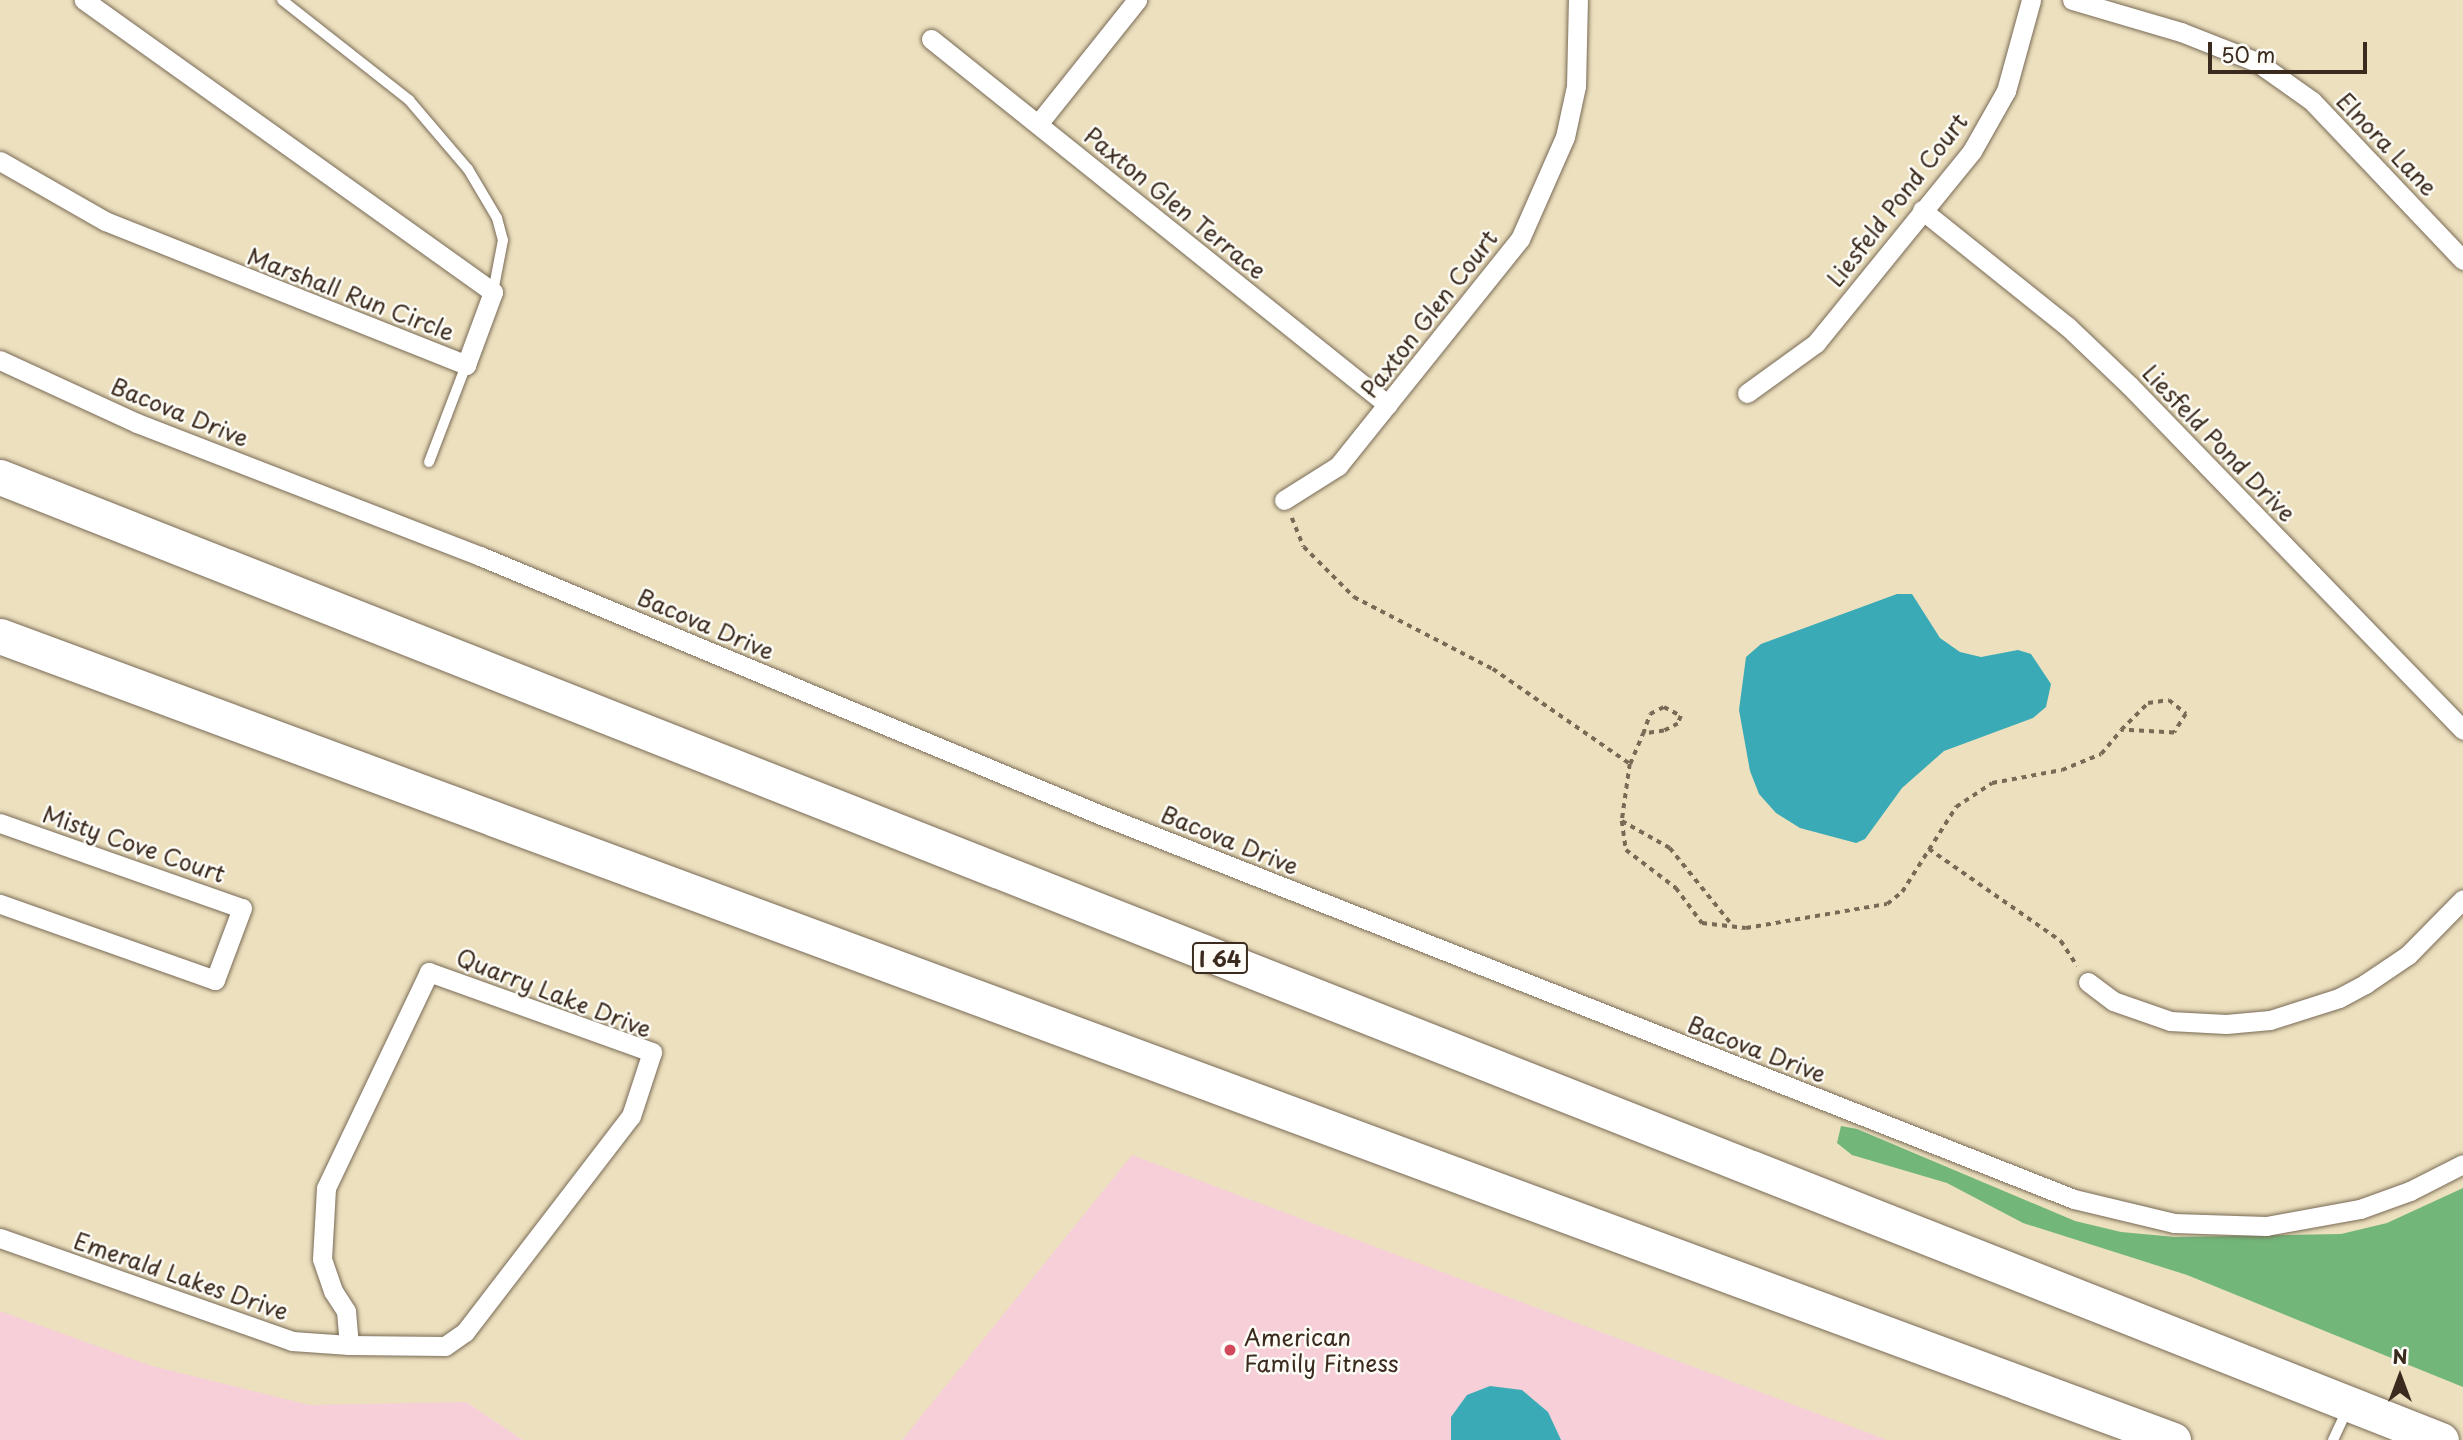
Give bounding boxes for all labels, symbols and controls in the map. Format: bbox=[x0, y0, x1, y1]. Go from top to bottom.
scale bar bbox=[2211, 28, 2370, 72]
text: 50 m bbox=[2221, 38, 2275, 70]
street label: Elnora Lane bbox=[2331, 87, 2443, 201]
street label: Liesfeld Pond Court bbox=[1821, 108, 1973, 292]
street label: Paxton Glen Terrace bbox=[1078, 121, 1272, 285]
street label: Paxton Glen Court bbox=[1354, 224, 1504, 404]
street label: Marshall Run Circle bbox=[243, 241, 459, 347]
street label: Liesfeld Pond Drive bbox=[2137, 358, 2301, 528]
street label: Bacova Drive bbox=[107, 372, 253, 452]
street label: Bacova Drive bbox=[633, 583, 779, 665]
street label: Misty Cove Court bbox=[39, 800, 229, 888]
street label: Bacova Drive bbox=[1157, 800, 1303, 880]
road number: I 64 bbox=[1190, 940, 1250, 976]
street label: Quarry Lake Drive bbox=[452, 943, 656, 1043]
street label: Bacova Drive bbox=[1684, 1010, 1830, 1088]
street label: Emerald Lakes Drive bbox=[68, 1226, 294, 1326]
place label: American Family Fitness bbox=[1244, 1323, 1399, 1377]
marker: American Family Fitness bbox=[1222, 1342, 1238, 1358]
north arrow bbox=[2365, 1342, 2435, 1412]
text: N bbox=[2392, 1342, 2408, 1370]

